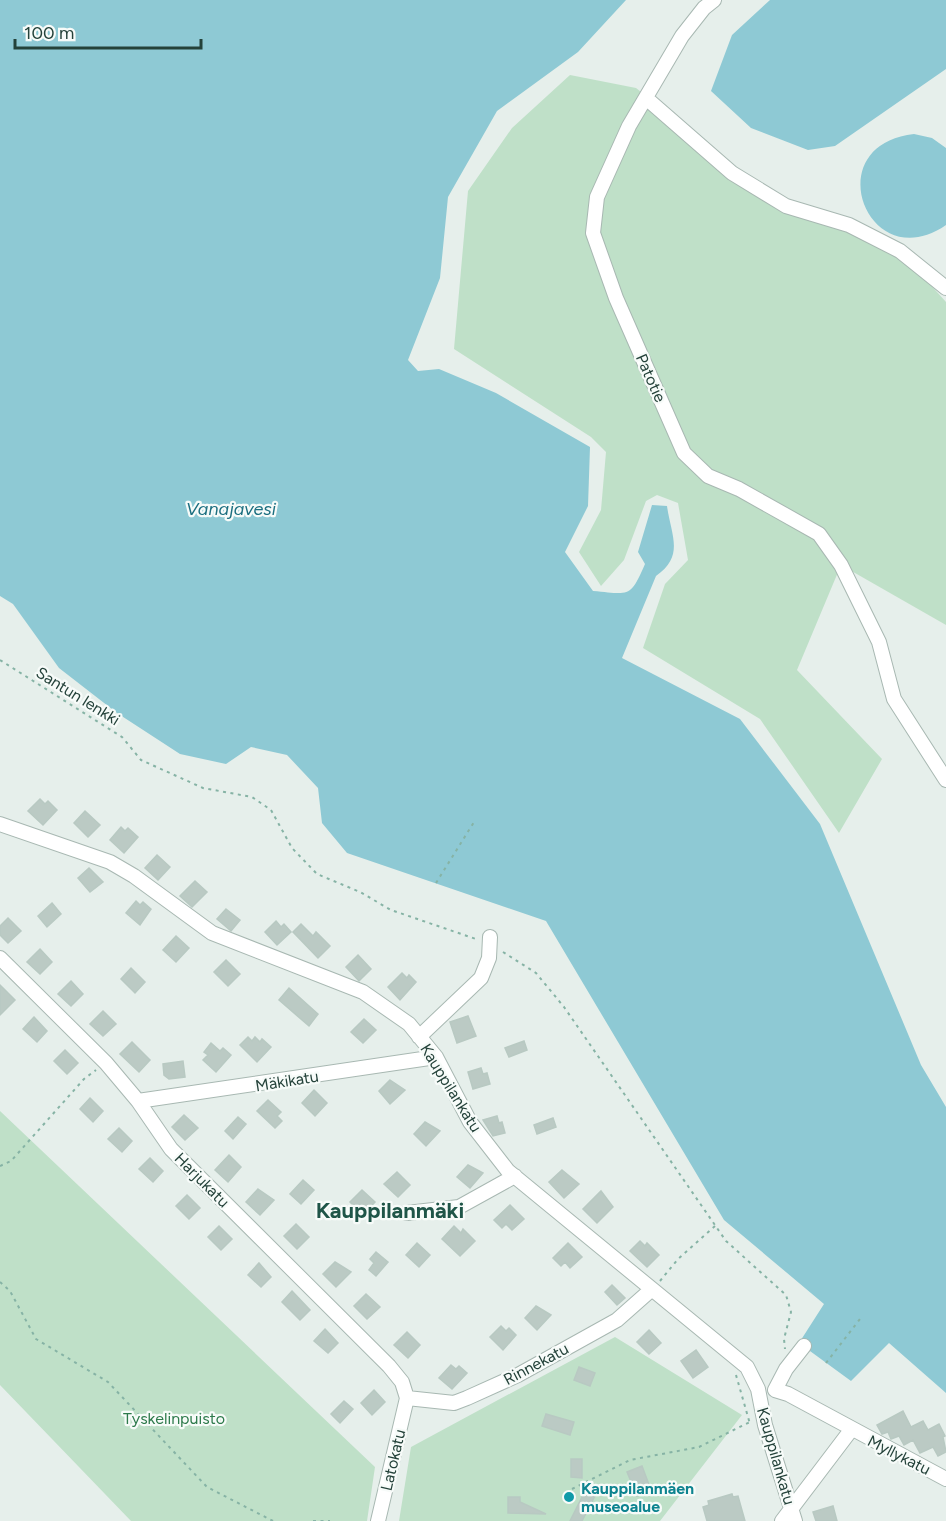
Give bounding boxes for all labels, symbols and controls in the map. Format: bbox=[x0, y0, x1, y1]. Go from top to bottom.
scale bar bbox=[15, 12, 201, 50]
text: 100 m bbox=[24, 22, 74, 44]
street label: Patotie bbox=[632, 351, 670, 405]
water label: Vanajavesi bbox=[186, 498, 277, 520]
street label: Santun lenkki bbox=[33, 663, 123, 729]
street label: Kauppilankatu bbox=[416, 1040, 486, 1136]
street label: Mäkikatu bbox=[254, 1067, 320, 1095]
street label: Harjukatu bbox=[171, 1149, 233, 1211]
district label: Kauppilanmäki bbox=[316, 1197, 464, 1224]
street label: Rinnekatu bbox=[500, 1339, 572, 1389]
street label: Kauppilankatu bbox=[753, 1405, 799, 1507]
park label: Tyskelinpuisto bbox=[123, 1409, 225, 1428]
street label: Latokatu bbox=[377, 1427, 409, 1493]
street label: Myllykatu bbox=[864, 1431, 934, 1479]
place label: Kauppilanmäen museoalue bbox=[581, 1479, 694, 1516]
marker: Kauppilanmäen museoalue bbox=[562, 1490, 576, 1504]

